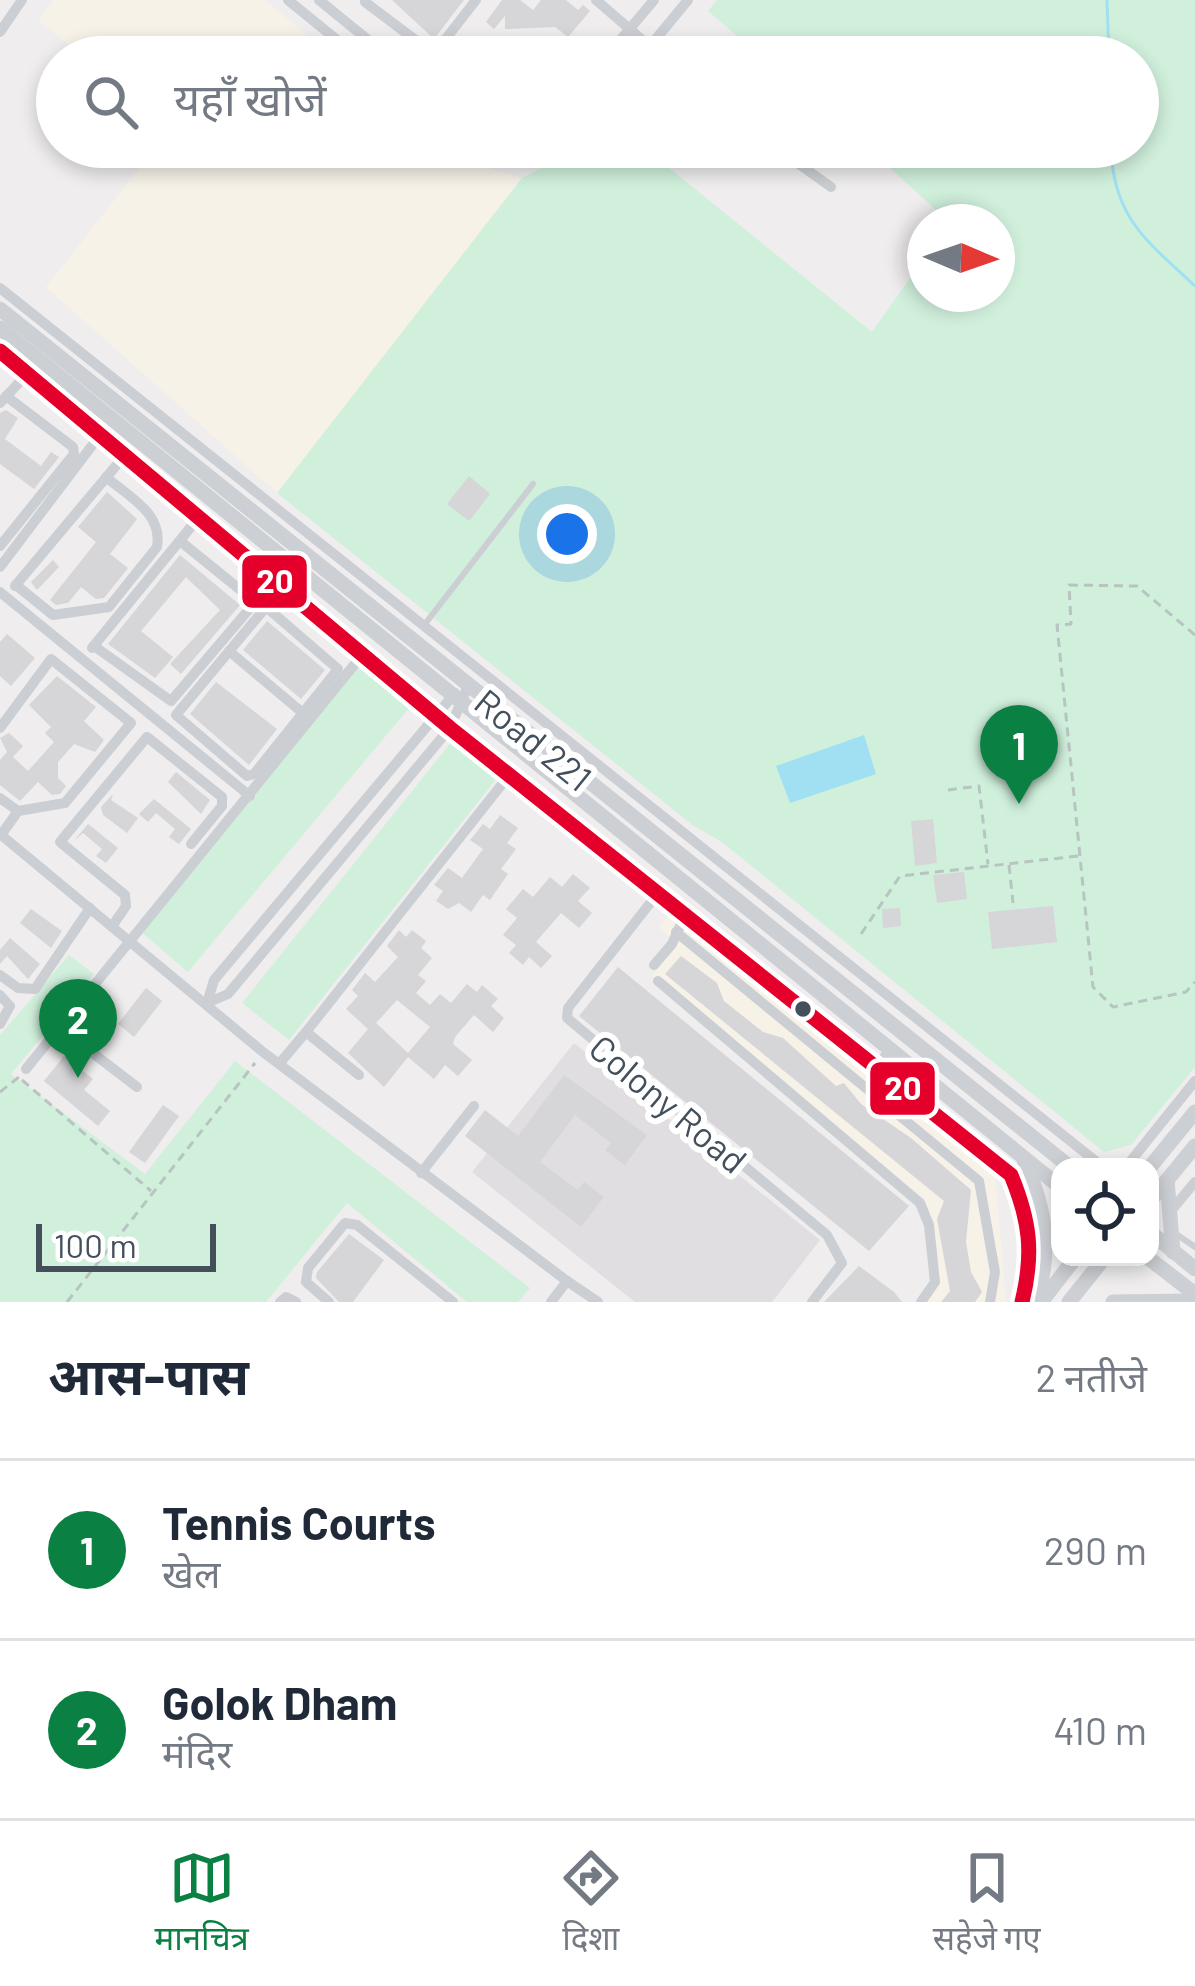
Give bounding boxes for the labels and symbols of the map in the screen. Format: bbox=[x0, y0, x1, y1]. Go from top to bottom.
north arrow bbox=[907, 204, 1015, 312]
your location bbox=[537, 504, 597, 564]
line badge: 20 bbox=[240, 553, 309, 610]
text: 20 bbox=[256, 560, 294, 600]
street label: Road 221 bbox=[467, 679, 601, 799]
pin: 1 bbox=[980, 705, 1058, 804]
pin: 2 bbox=[39, 979, 117, 1078]
unlabelled marker bbox=[792, 998, 814, 1020]
street label: Colony Road bbox=[582, 1025, 756, 1181]
line badge: 20 bbox=[868, 1060, 937, 1117]
text: 20 bbox=[884, 1067, 922, 1107]
scale bar bbox=[36, 1218, 216, 1271]

